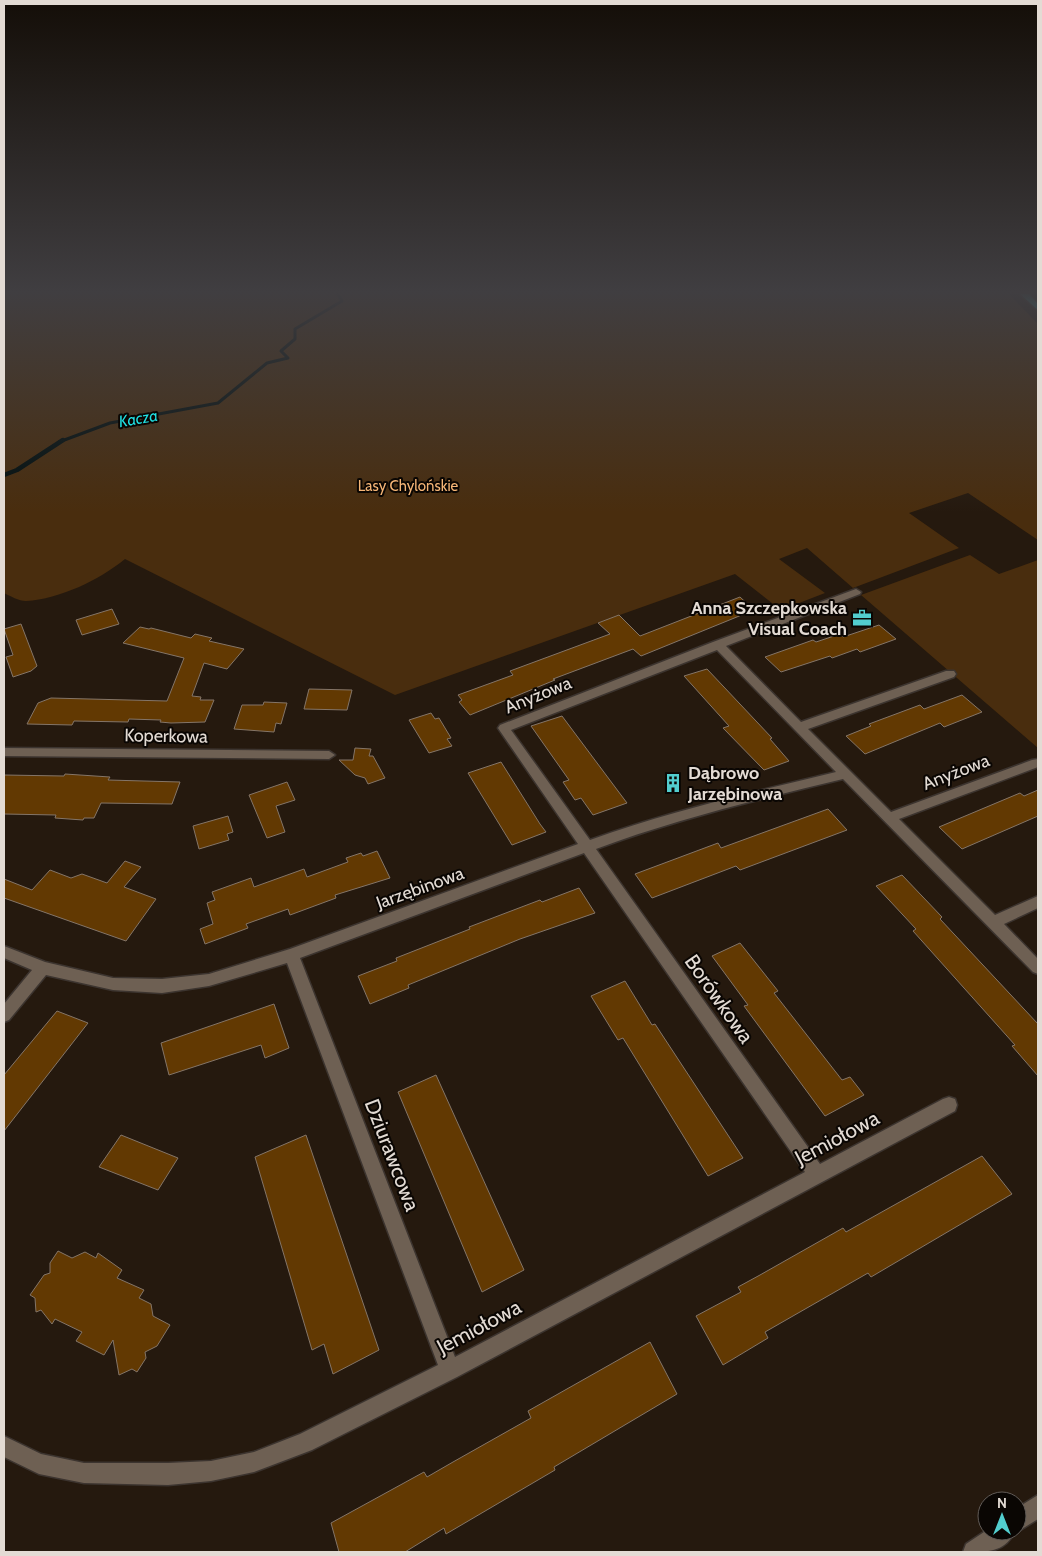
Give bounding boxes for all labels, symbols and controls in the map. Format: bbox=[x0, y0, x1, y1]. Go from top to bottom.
water label: Kacza bbox=[117, 406, 159, 431]
park label: Lasy Chylońskie bbox=[358, 477, 459, 495]
place label: Anna Szczepkowska Visual Coach bbox=[691, 597, 847, 640]
office icon: Anna Szczepkowska Visual Coach bbox=[851, 607, 873, 629]
street label: Anyżowa bbox=[501, 672, 575, 718]
street label: Koperkowa bbox=[124, 724, 208, 748]
street label: Anyżowa bbox=[919, 749, 993, 795]
place label: Dąbrowo Jarzębinowa bbox=[687, 762, 782, 805]
building icon: Dąbrowo Jarzębinowa bbox=[662, 772, 684, 794]
street label: Jarzębinowa bbox=[372, 862, 467, 914]
street label: Borówkowa bbox=[680, 949, 759, 1048]
street label: Dziurawcowa bbox=[360, 1095, 425, 1214]
street label: Jemiołowa bbox=[789, 1105, 883, 1171]
street label: Jemiołowa bbox=[431, 1294, 525, 1360]
north arrow bbox=[977, 1491, 1027, 1541]
text: N bbox=[997, 1494, 1007, 1512]

